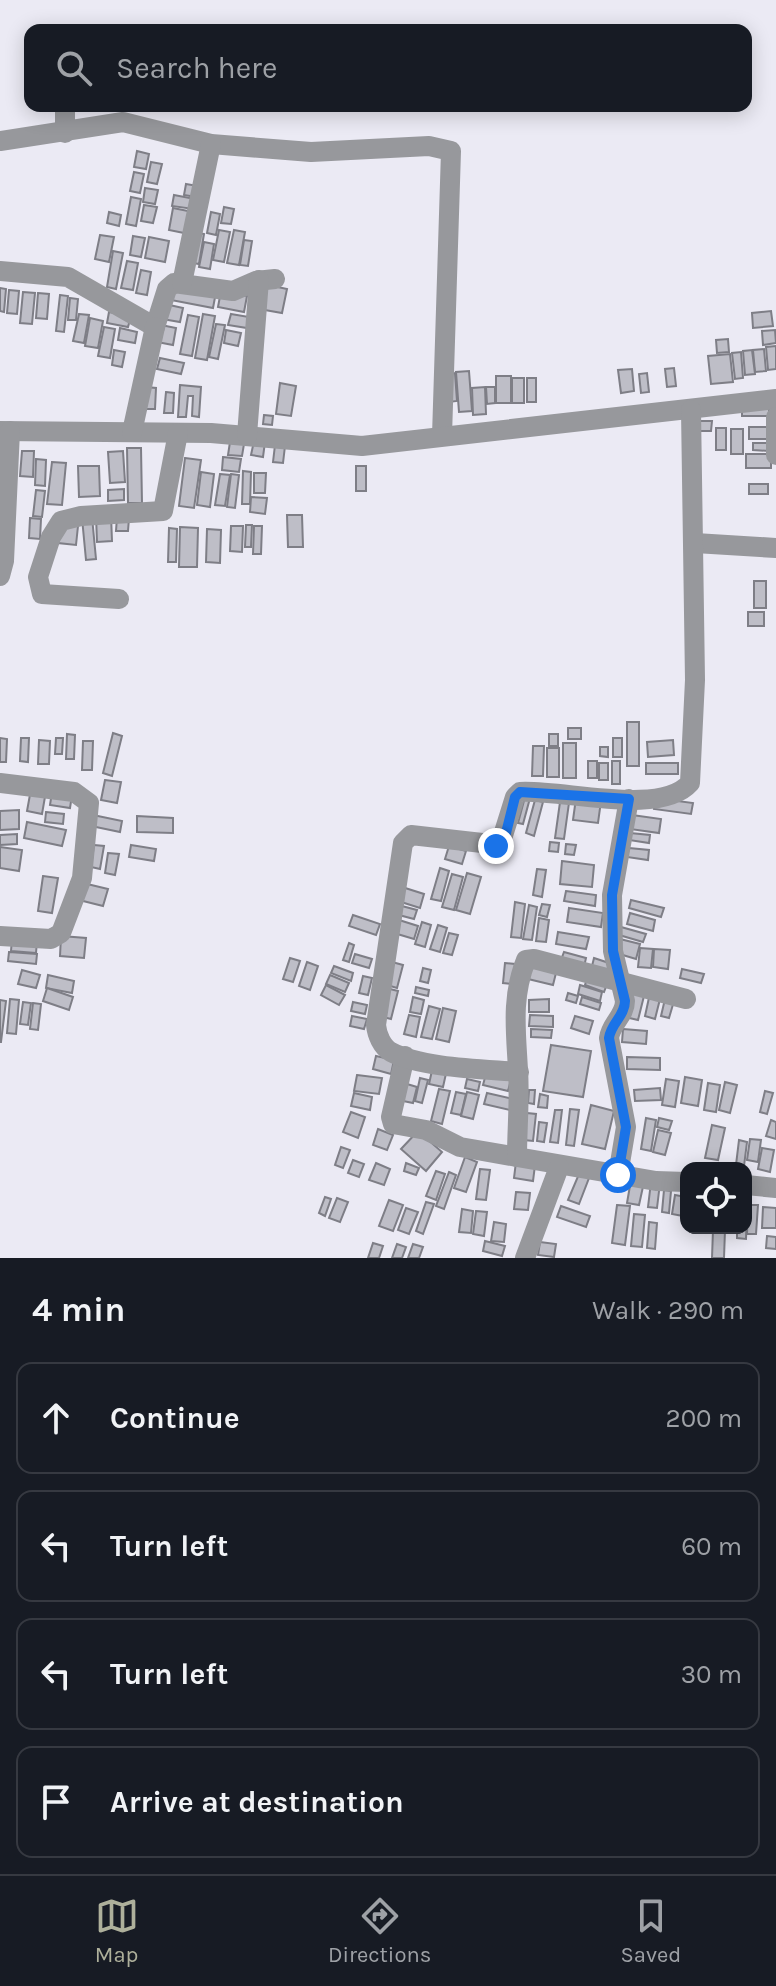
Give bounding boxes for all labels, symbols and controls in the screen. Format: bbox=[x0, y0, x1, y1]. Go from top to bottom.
search box bbox=[24, 24, 752, 112]
icon: search bbox=[52, 46, 96, 90]
text: Search here bbox=[116, 50, 277, 86]
route end bbox=[478, 828, 514, 864]
route start bbox=[600, 1157, 636, 1193]
map controls bbox=[680, 1162, 752, 1234]
button: locate bbox=[680, 1162, 752, 1234]
text: 4 min bbox=[32, 1290, 125, 1330]
text: Walk · 290 m bbox=[592, 1295, 744, 1326]
icon: ahead bbox=[34, 1396, 78, 1440]
text: Continue bbox=[110, 1400, 240, 1436]
text: 200 m bbox=[666, 1403, 742, 1434]
icon: left bbox=[34, 1524, 78, 1568]
text: Turn left bbox=[110, 1528, 228, 1564]
text: 60 m bbox=[681, 1531, 742, 1562]
icon: left bbox=[34, 1652, 78, 1696]
text: Turn left bbox=[110, 1656, 228, 1692]
text: 30 m bbox=[681, 1659, 742, 1690]
icon: arrive bbox=[34, 1780, 78, 1824]
text: Arrive at destination bbox=[110, 1784, 404, 1820]
tab: Map bbox=[95, 1894, 139, 1968]
tab: Directions bbox=[328, 1894, 431, 1968]
tab: Saved bbox=[621, 1894, 681, 1968]

